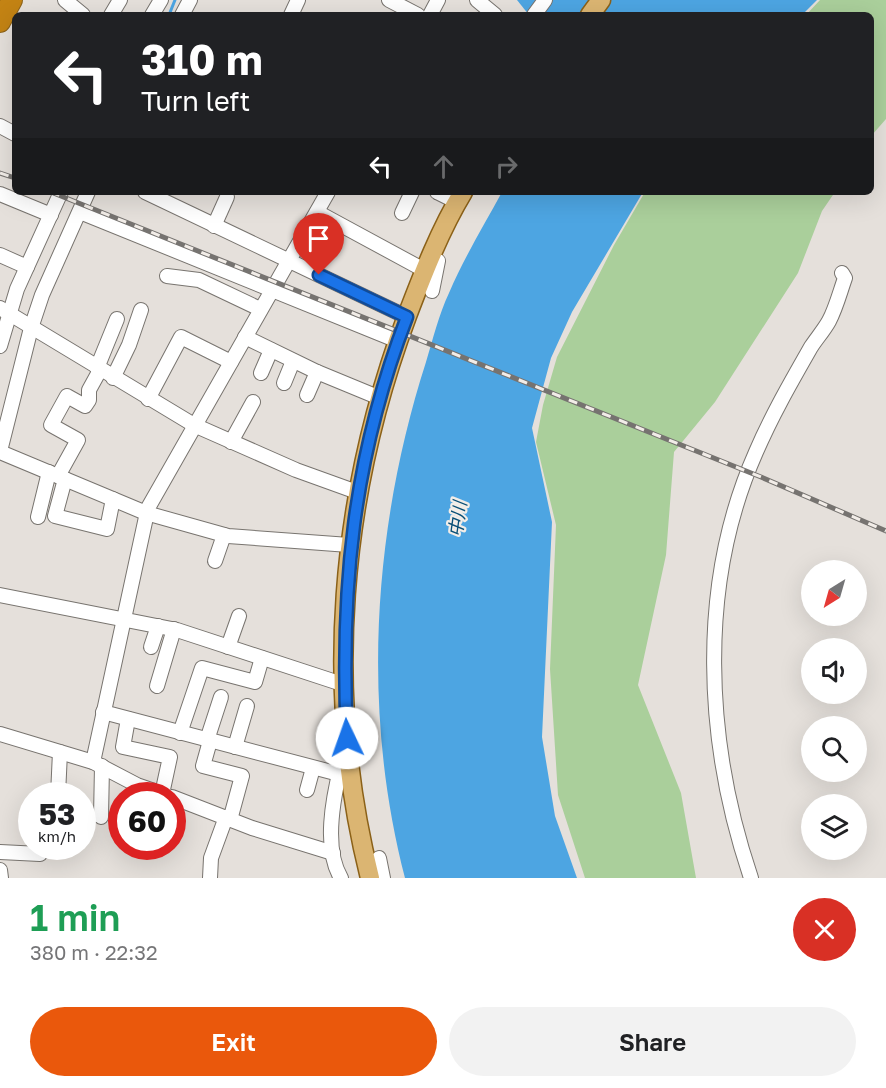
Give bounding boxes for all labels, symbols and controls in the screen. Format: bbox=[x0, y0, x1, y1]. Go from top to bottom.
text: 310 m bbox=[141, 34, 263, 84]
icon: left bbox=[42, 36, 120, 114]
text: Turn left bbox=[141, 85, 250, 117]
icon: left bbox=[364, 150, 397, 183]
icon: ahead bbox=[427, 150, 460, 183]
icon: right bbox=[490, 150, 523, 183]
pin bbox=[293, 213, 344, 275]
icon: arrive bbox=[302, 222, 335, 255]
water label: 中川 bbox=[444, 498, 471, 538]
north arrow bbox=[801, 560, 867, 626]
map controls bbox=[801, 560, 867, 860]
button: sound bbox=[801, 638, 867, 704]
position arrow bbox=[315, 706, 379, 770]
button: search bbox=[801, 716, 867, 782]
speed limit sign: 60 bbox=[108, 782, 186, 860]
button: layers bbox=[801, 794, 867, 860]
text: 53 bbox=[39, 796, 75, 832]
text: km/h bbox=[38, 827, 76, 845]
text: 1 min bbox=[30, 896, 120, 939]
button: close bbox=[793, 898, 856, 961]
text: 380 m · 22:32 bbox=[30, 940, 158, 964]
button: Exit bbox=[30, 1007, 437, 1076]
button: Share bbox=[449, 1007, 856, 1076]

